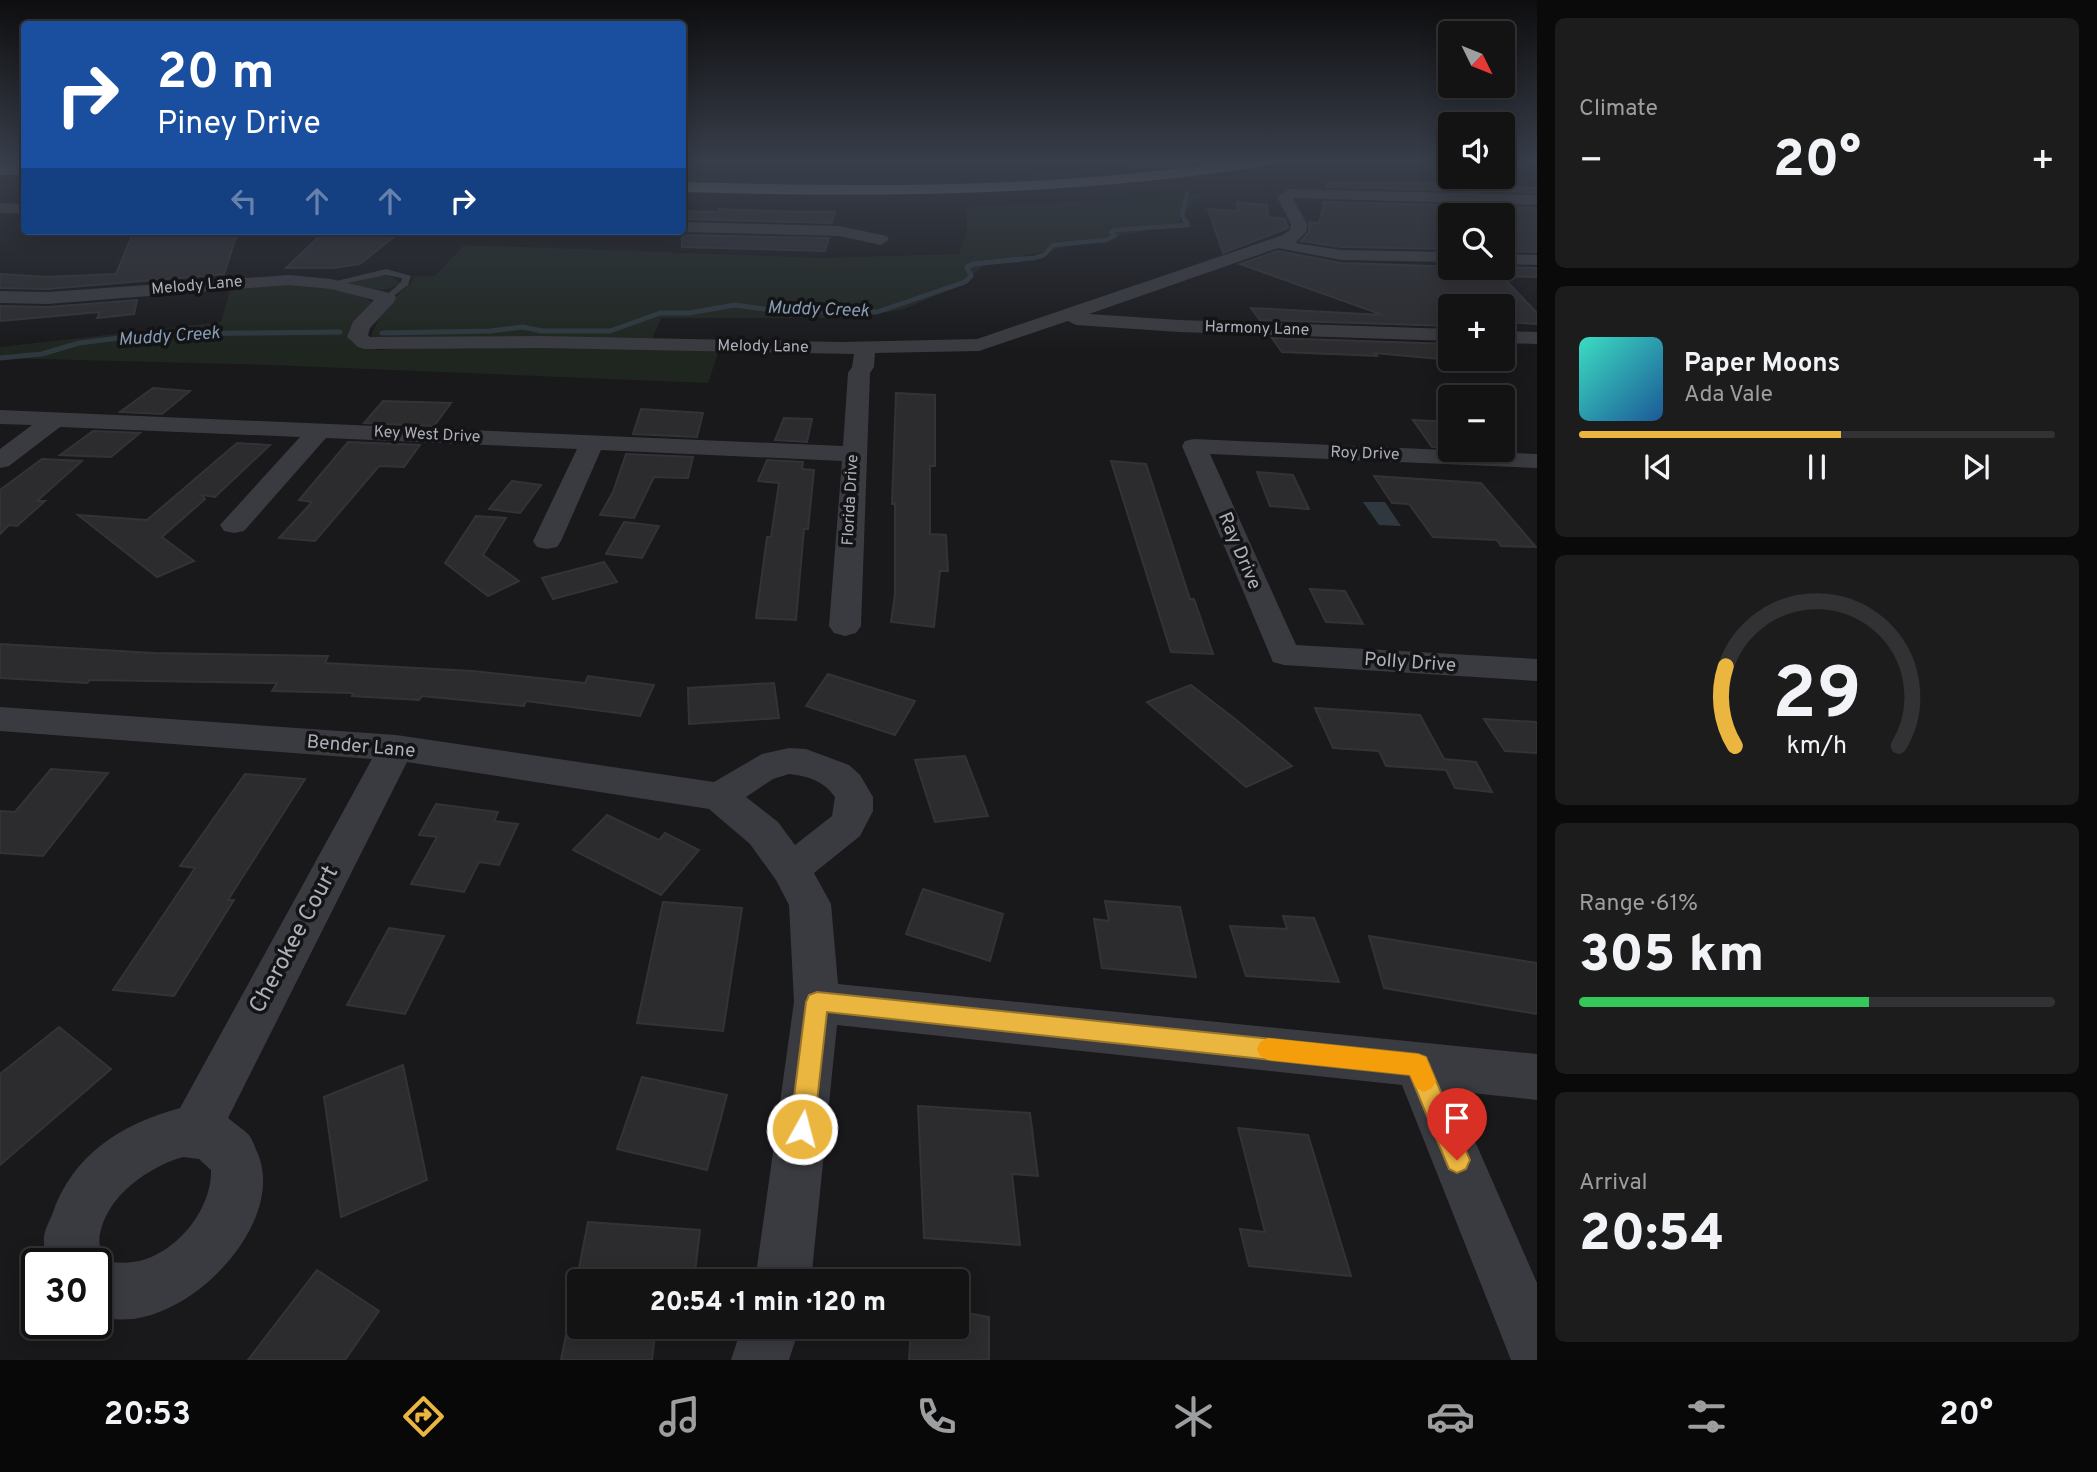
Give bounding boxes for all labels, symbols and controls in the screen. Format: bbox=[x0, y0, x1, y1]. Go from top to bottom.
north arrow bbox=[1438, 21, 1516, 98]
map controls bbox=[1438, 21, 1515, 462]
text: 20 m bbox=[157, 44, 274, 106]
icon: right bbox=[42, 49, 133, 140]
text: Climate bbox=[1579, 95, 1658, 124]
text: Piney Drive bbox=[157, 105, 321, 145]
button: sound bbox=[1438, 112, 1515, 189]
text: 20° bbox=[1773, 129, 1861, 195]
text: − bbox=[1579, 138, 1604, 187]
text: + bbox=[2030, 138, 2055, 187]
icon: left bbox=[225, 182, 263, 220]
icon: ahead bbox=[298, 182, 336, 220]
icon: ahead bbox=[371, 182, 409, 220]
icon: right bbox=[444, 182, 482, 220]
button: search bbox=[1438, 203, 1515, 280]
street label: Melody Lane bbox=[151, 272, 243, 300]
button: + bbox=[1438, 294, 1515, 371]
water label: Muddy Creek bbox=[767, 297, 870, 323]
street label: Harmony Lane bbox=[1204, 317, 1310, 341]
water label: Muddy Creek bbox=[117, 322, 222, 352]
street label: Melody Lane bbox=[717, 336, 809, 358]
text: Paper Moons bbox=[1684, 348, 1840, 381]
text: Ada Vale bbox=[1684, 381, 1773, 410]
button: − bbox=[1438, 385, 1515, 462]
street label: Key West Drive bbox=[373, 422, 481, 448]
street label: Roy Drive bbox=[1330, 443, 1400, 465]
icon: previous bbox=[1639, 448, 1677, 486]
icon: pause bbox=[1798, 448, 1836, 486]
icon: next bbox=[1957, 448, 1995, 486]
street label: Florida Drive bbox=[839, 454, 863, 546]
street label: Ray Drive bbox=[1212, 509, 1266, 593]
street label: Polly Drive bbox=[1363, 648, 1457, 678]
text: 29 bbox=[1772, 652, 1862, 744]
street label: Bender Lane bbox=[306, 730, 416, 764]
text: km/h bbox=[1787, 731, 1847, 763]
street label: Cherokee Court bbox=[244, 861, 346, 1019]
text: Range · 61% bbox=[1579, 890, 1698, 919]
text: 305 km bbox=[1579, 924, 1764, 990]
pin bbox=[1427, 1088, 1487, 1160]
position arrow bbox=[765, 1092, 839, 1166]
icon: arrive bbox=[1438, 1099, 1476, 1137]
text: Arrival bbox=[1579, 1169, 1648, 1198]
text: 20:54 bbox=[1579, 1203, 1725, 1269]
speed limit sign: 30 bbox=[21, 1248, 112, 1339]
text: 20:54 · 1 min · 120 m bbox=[650, 1287, 886, 1320]
icon: directions bbox=[399, 1392, 448, 1441]
icon: music bbox=[655, 1392, 704, 1441]
icon: phone bbox=[912, 1392, 961, 1441]
icon: climate bbox=[1169, 1392, 1218, 1441]
icon: car bbox=[1426, 1392, 1475, 1441]
icon: filters bbox=[1682, 1392, 1731, 1441]
text: 20:53 bbox=[104, 1396, 191, 1436]
text: 20° bbox=[1939, 1396, 1993, 1436]

